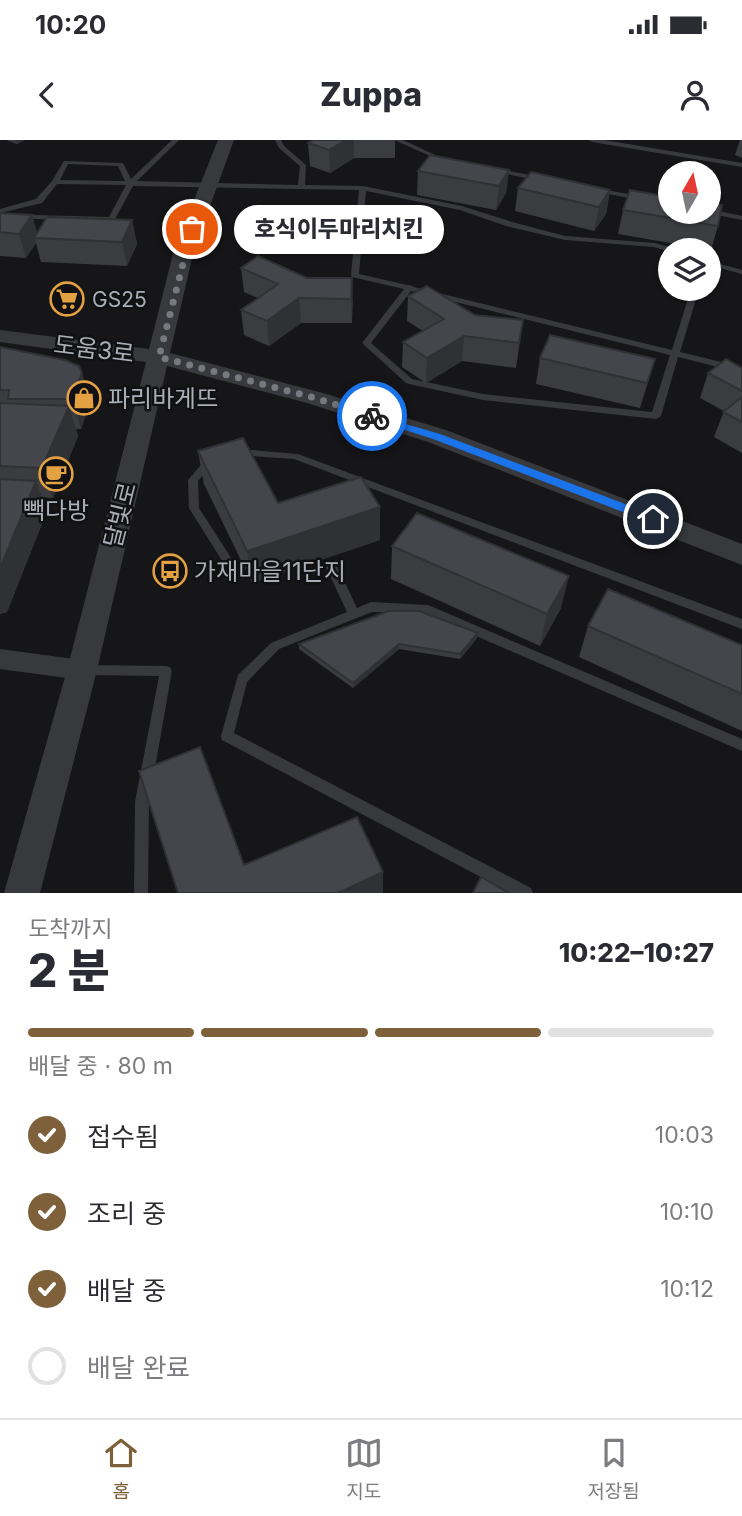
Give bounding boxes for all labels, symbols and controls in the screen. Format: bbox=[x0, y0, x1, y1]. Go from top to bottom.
text: 10:20 bbox=[35, 9, 106, 40]
text: Zuppa bbox=[320, 75, 422, 114]
icon: back bbox=[28, 76, 66, 114]
icon: person bbox=[676, 76, 714, 114]
north arrow bbox=[658, 161, 721, 224]
map controls bbox=[658, 161, 721, 301]
pin bbox=[162, 199, 222, 259]
callout: 호식이두마리치킨 bbox=[234, 204, 444, 254]
icon: bag bbox=[173, 210, 211, 248]
text: 호식이두마리치킨 bbox=[254, 215, 424, 243]
button: layers bbox=[658, 238, 721, 301]
supermarket icon: GS25 bbox=[48, 280, 86, 318]
place label: GS25 bbox=[92, 287, 147, 312]
street label: 도움3로 bbox=[52, 330, 136, 368]
shop icon: 파리바게뜨 bbox=[65, 379, 103, 417]
courier bbox=[337, 381, 407, 451]
place label: 파리바게뜨 bbox=[108, 384, 218, 413]
icon: bike bbox=[353, 397, 391, 435]
cafe icon: 빽다방 bbox=[37, 455, 75, 493]
street label: 달빛로 bbox=[98, 479, 142, 551]
pin bbox=[623, 489, 683, 549]
place label: 빽다방 bbox=[23, 496, 89, 525]
icon: home bbox=[634, 500, 672, 538]
bus stop icon: 가재마을11단지 bbox=[151, 552, 189, 590]
place label: 가재마을11단지 bbox=[194, 557, 346, 586]
text: 도착까지 bbox=[28, 915, 113, 943]
text: 10:22–10:27 bbox=[559, 937, 714, 968]
text: 2 분 bbox=[28, 942, 110, 998]
text: 배달 중 · 80 m bbox=[28, 1052, 173, 1080]
icon: check bbox=[28, 1116, 66, 1154]
text: 접수됨 bbox=[87, 1121, 159, 1152]
text: 10:03 bbox=[655, 1121, 714, 1149]
icon: check bbox=[28, 1193, 66, 1231]
text: 조리 중 bbox=[87, 1198, 166, 1229]
text: 10:10 bbox=[660, 1198, 714, 1226]
icon: check bbox=[28, 1270, 66, 1308]
text: 배달 중 bbox=[87, 1275, 166, 1306]
text: 10:12 bbox=[660, 1275, 714, 1303]
text: 배달 완료 bbox=[87, 1352, 190, 1383]
tab: 홈 bbox=[102, 1434, 140, 1503]
tab: 지도 bbox=[345, 1434, 383, 1503]
tab: 저장됨 bbox=[587, 1434, 640, 1503]

